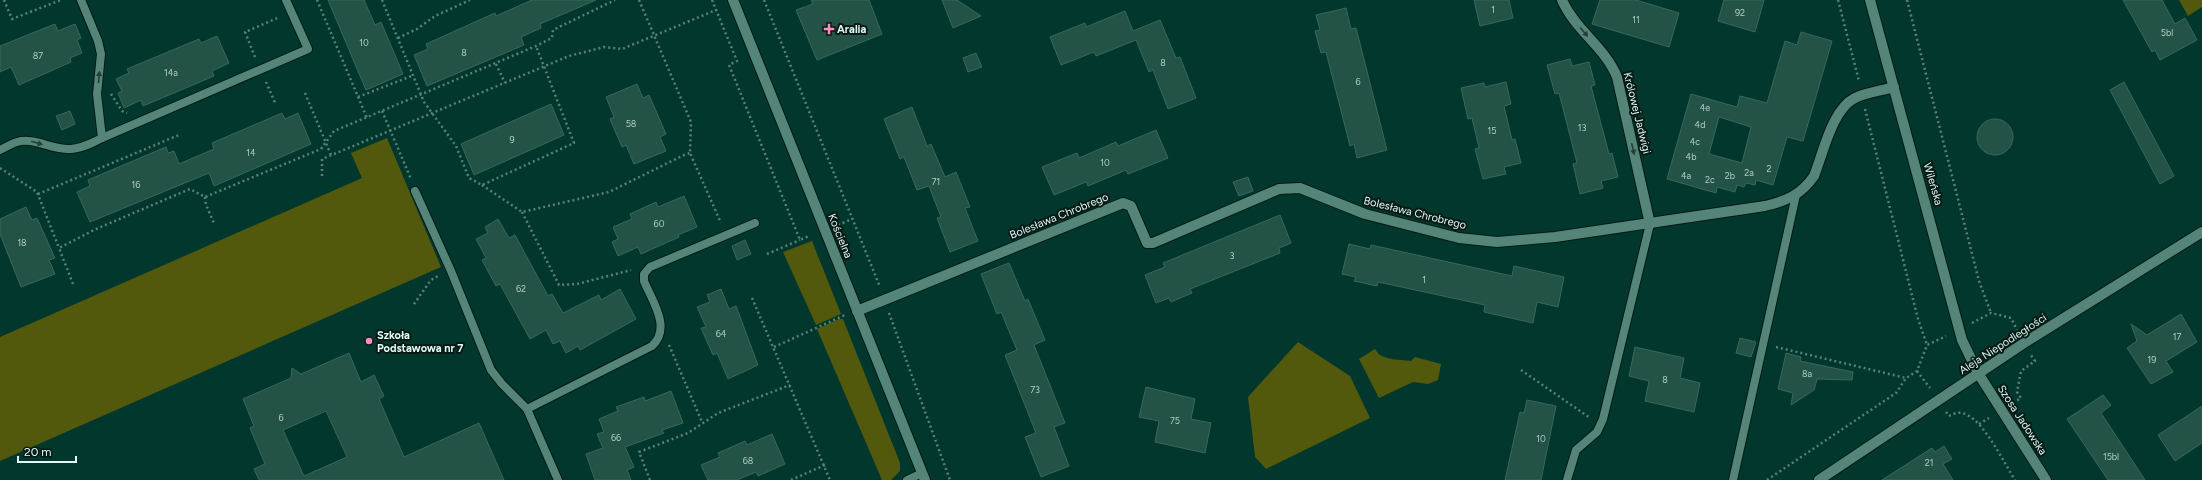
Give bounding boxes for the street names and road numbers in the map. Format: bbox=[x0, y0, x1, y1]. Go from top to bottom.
street label: Królowej Jadwigi bbox=[1621, 71, 1653, 155]
street label: Wileńska bbox=[1921, 161, 1945, 207]
street label: Bolesława Chrobrego bbox=[1008, 190, 1110, 242]
street label: Bolesława Chrobrego bbox=[1362, 194, 1468, 232]
street label: Kościelna bbox=[825, 212, 855, 260]
street label: Aleja Niepodległości bbox=[1957, 311, 2049, 377]
street label: Szosa Jadowska bbox=[1995, 383, 2049, 457]

